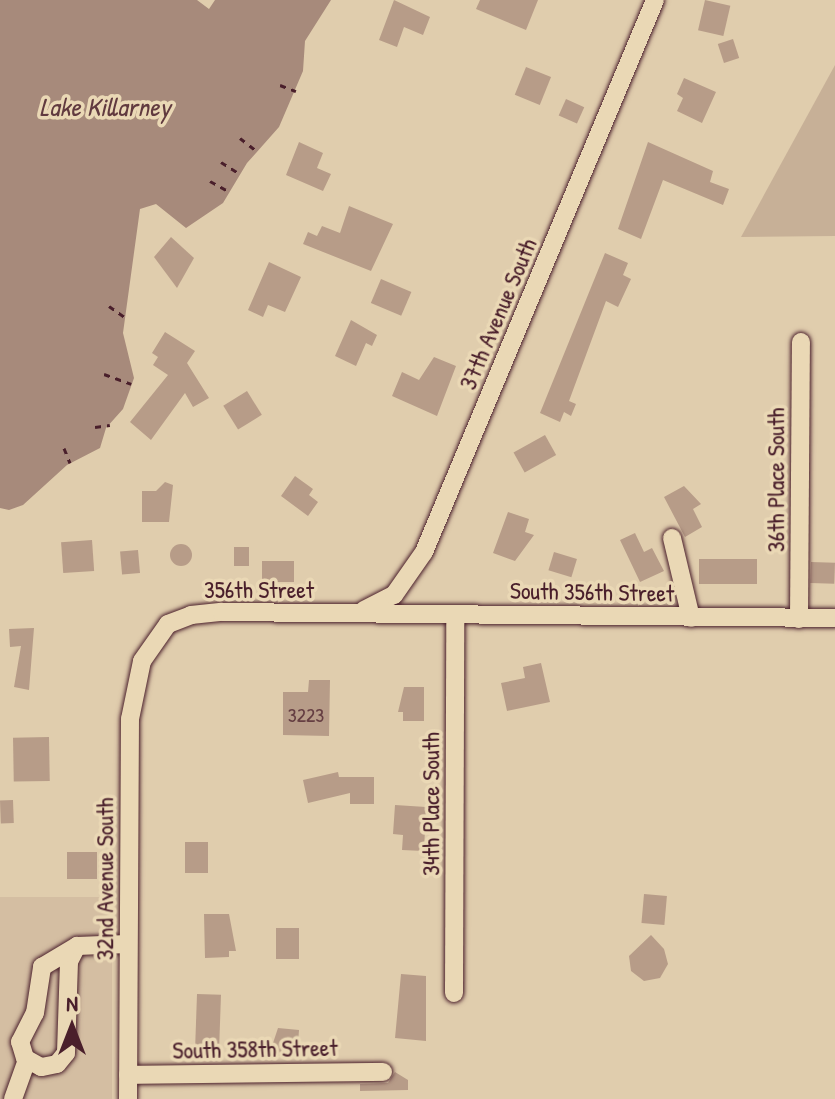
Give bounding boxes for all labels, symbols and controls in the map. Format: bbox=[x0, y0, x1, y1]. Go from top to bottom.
water label: Lake Killarney bbox=[40, 91, 170, 123]
street label: 37th Avenue South bbox=[453, 234, 543, 394]
street label: 36th Place South bbox=[762, 408, 790, 552]
street label: 356th Street bbox=[204, 576, 314, 604]
street label: South 356th Street bbox=[510, 576, 674, 608]
house number: 3223 bbox=[288, 702, 324, 726]
street label: 34th Place South bbox=[417, 732, 445, 876]
street label: 32nd Avenue South bbox=[91, 798, 119, 960]
north arrow bbox=[32, 987, 112, 1067]
text: N bbox=[66, 988, 78, 1018]
street label: South 358th Street bbox=[172, 1033, 338, 1065]

